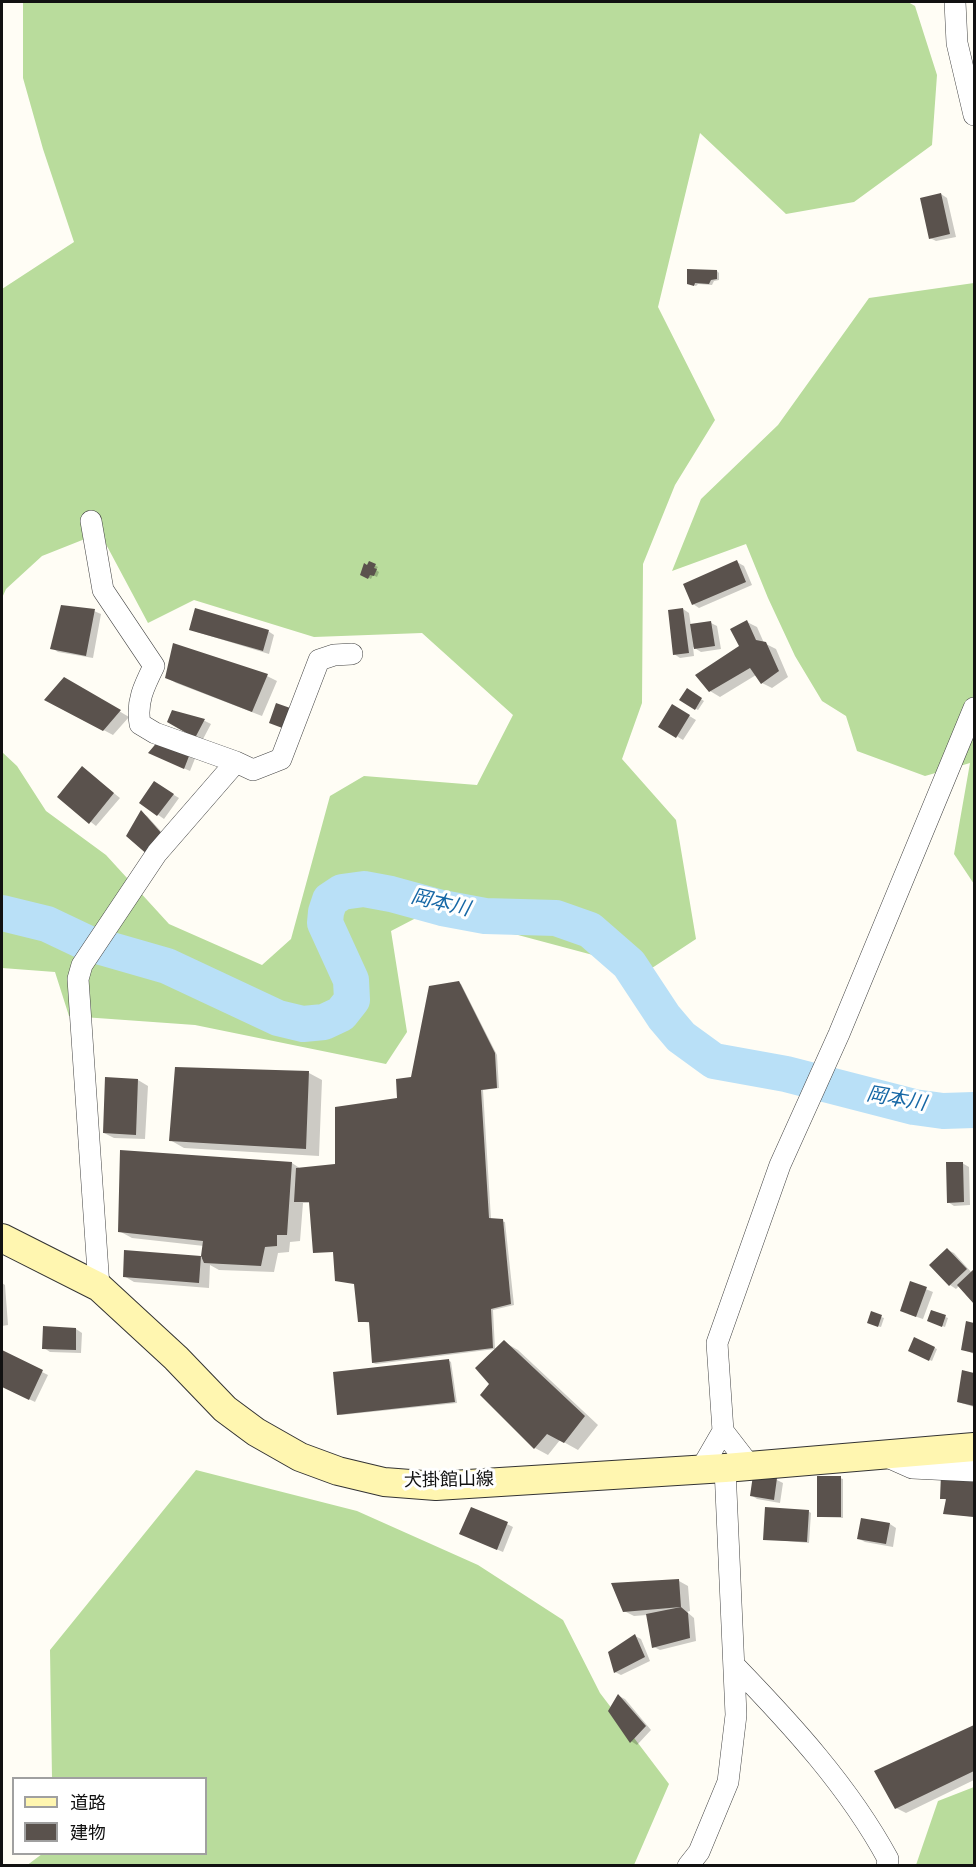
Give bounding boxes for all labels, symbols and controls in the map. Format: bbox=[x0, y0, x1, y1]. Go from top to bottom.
water label: 岡本川 bbox=[408, 887, 472, 923]
water label: 岡本川 bbox=[864, 1084, 928, 1118]
street label: 犬掛館山線 bbox=[404, 1470, 494, 1494]
legend bbox=[12, 1777, 207, 1855]
text: 道路 bbox=[70, 1790, 106, 1817]
text: 建物 bbox=[70, 1820, 106, 1847]

